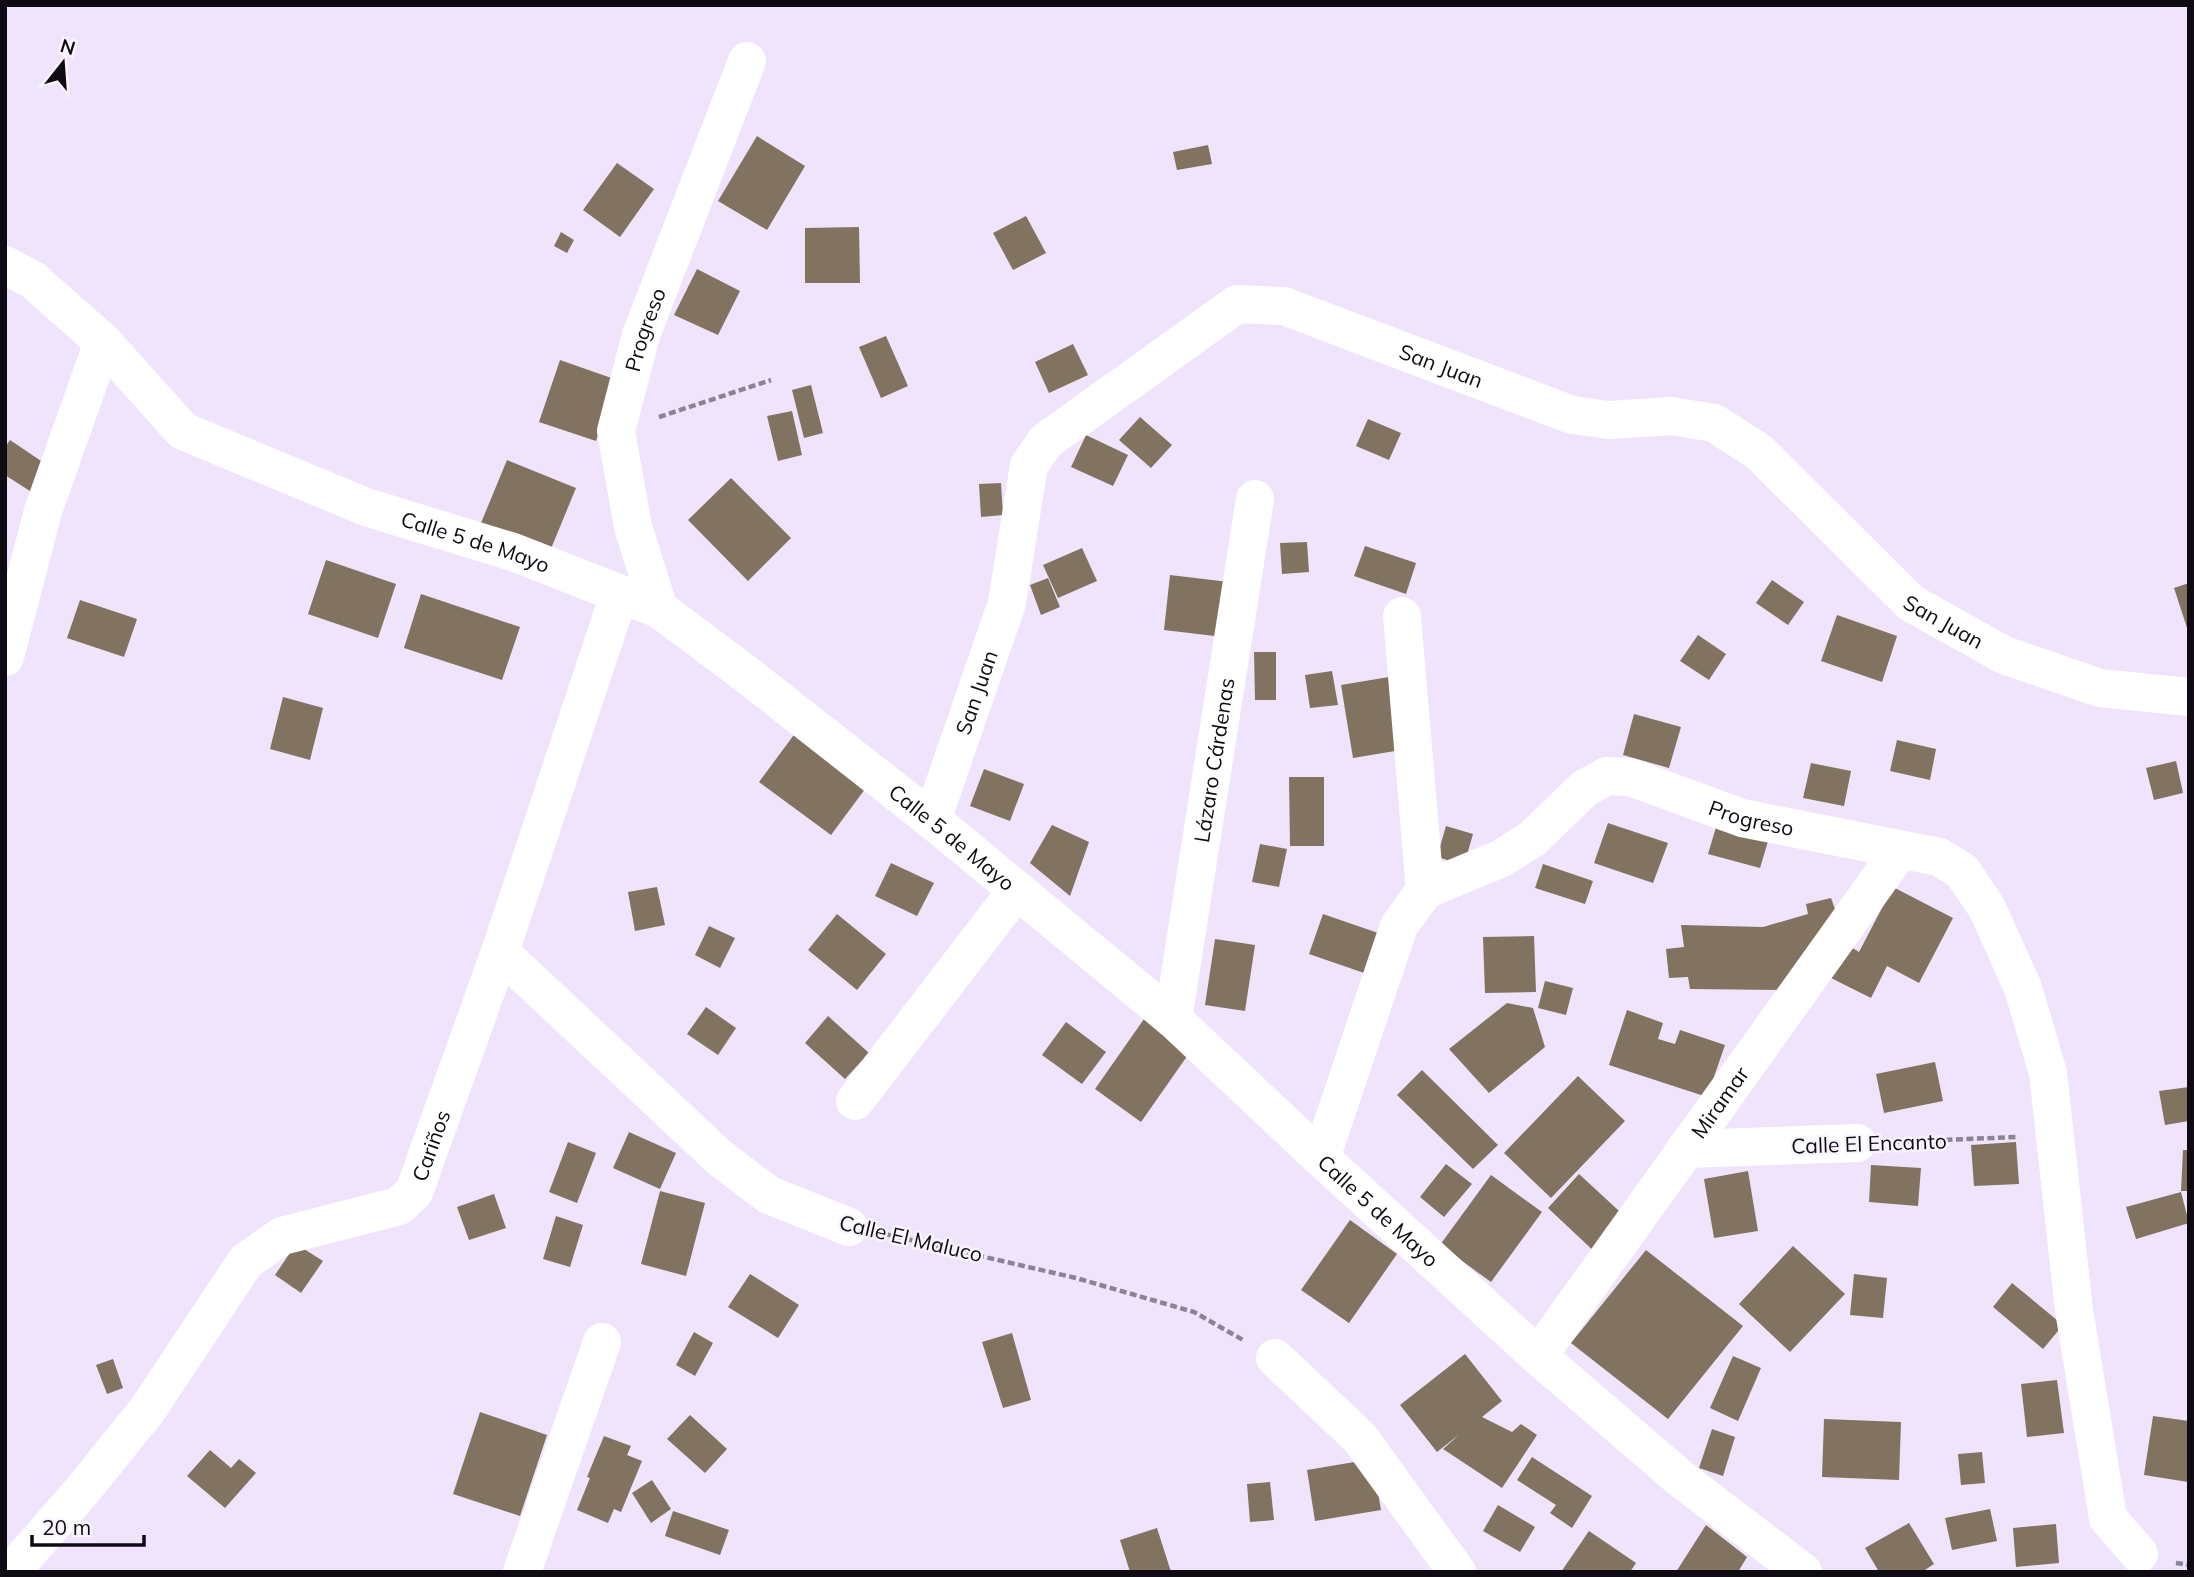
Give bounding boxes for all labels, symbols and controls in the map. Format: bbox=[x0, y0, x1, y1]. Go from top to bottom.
north arrow bbox=[28, 28, 98, 98]
text: N bbox=[58, 33, 78, 60]
street label: Progreso bbox=[619, 284, 671, 374]
street label: San Juan bbox=[1396, 338, 1487, 393]
street label: Calle 5 de Mayo bbox=[398, 506, 554, 578]
street label: San Juan bbox=[1899, 589, 1988, 654]
street label: San Juan bbox=[950, 647, 1003, 738]
street label: Lázaro Cárdenas bbox=[1188, 676, 1240, 844]
street label: Calle 5 de Mayo bbox=[884, 778, 1020, 896]
street label: Progreso bbox=[1705, 794, 1796, 841]
street label: Miramar bbox=[1685, 1061, 1754, 1143]
street label: Cariños bbox=[406, 1106, 455, 1185]
street label: Calle El Encanto bbox=[1791, 1127, 1947, 1159]
street label: Calle 5 de Mayo bbox=[1313, 1149, 1444, 1272]
street label: Calle El Maluco bbox=[837, 1209, 985, 1267]
scale bar bbox=[32, 1504, 144, 1548]
text: 20 m bbox=[42, 1514, 91, 1540]

